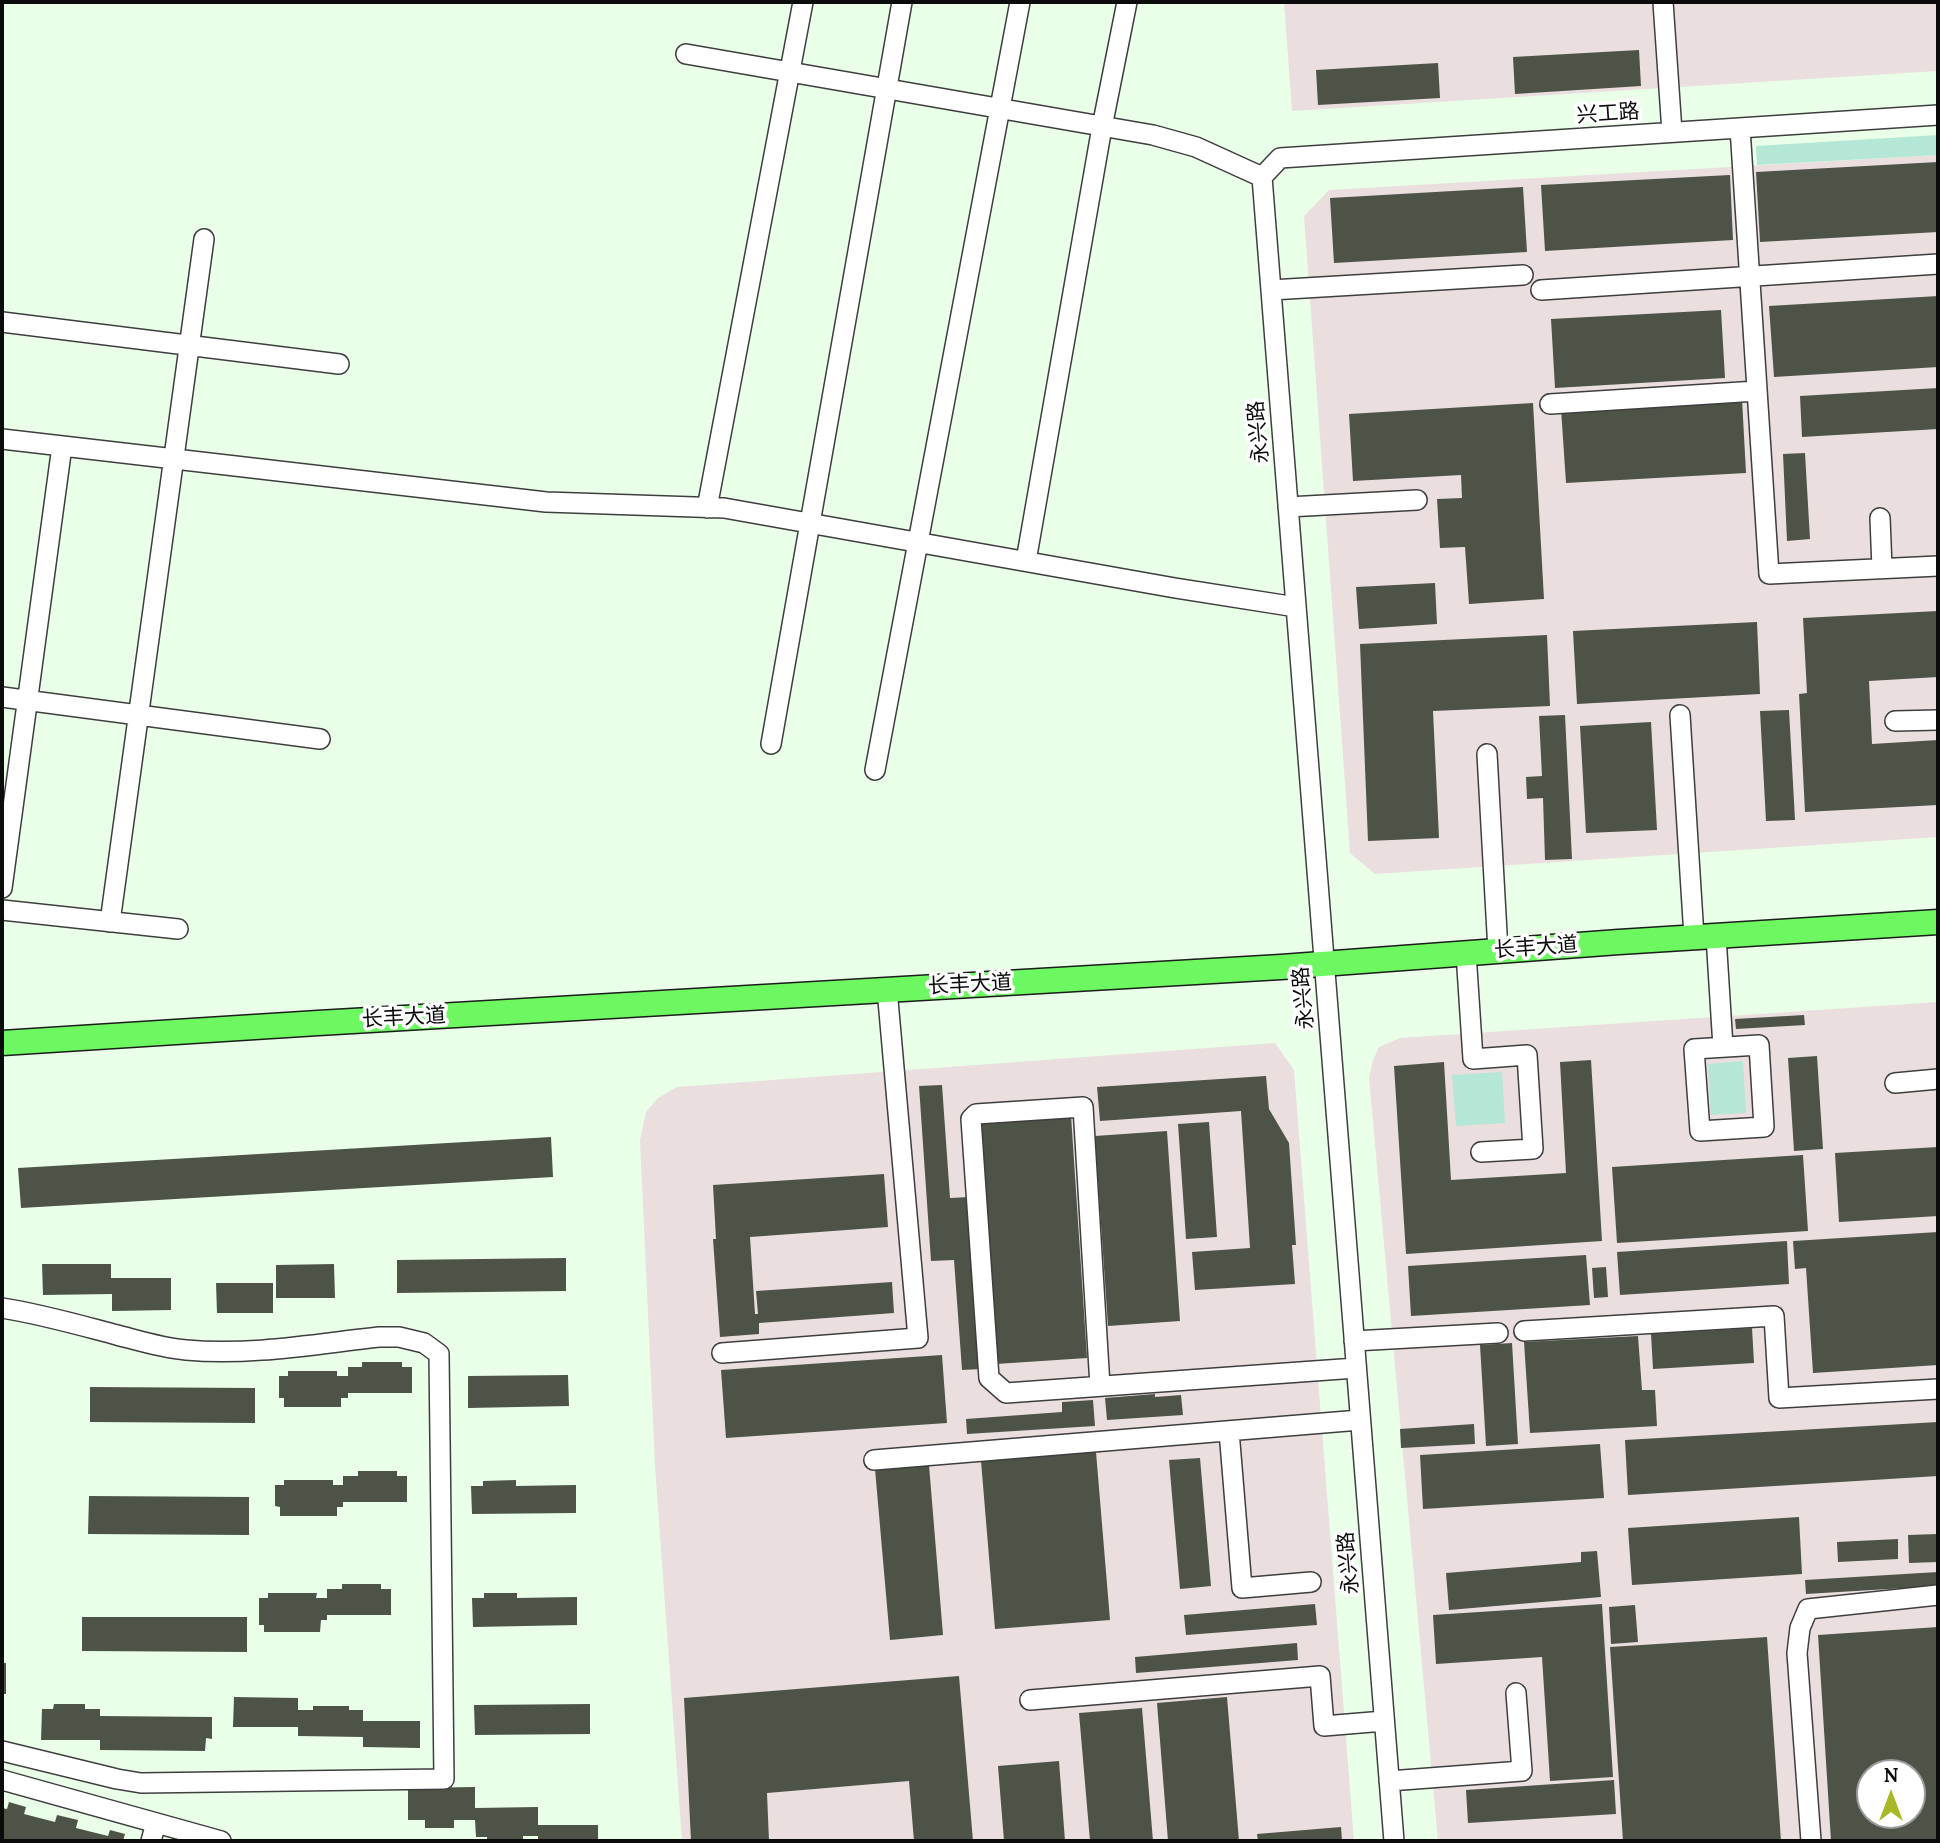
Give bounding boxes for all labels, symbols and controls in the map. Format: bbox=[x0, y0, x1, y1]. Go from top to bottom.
street label: 兴工路 bbox=[1576, 99, 1640, 129]
street label: 永兴路 bbox=[1244, 400, 1274, 464]
street label: 长丰大道 bbox=[1493, 933, 1579, 963]
street label: 永兴路 bbox=[1289, 966, 1319, 1030]
street label: 长丰大道 bbox=[927, 970, 1013, 1000]
street label: 长丰大道 bbox=[361, 1003, 447, 1033]
street label: 永兴路 bbox=[1334, 1531, 1364, 1595]
north arrow bbox=[1856, 1759, 1926, 1829]
text: N bbox=[1884, 1763, 1898, 1787]

